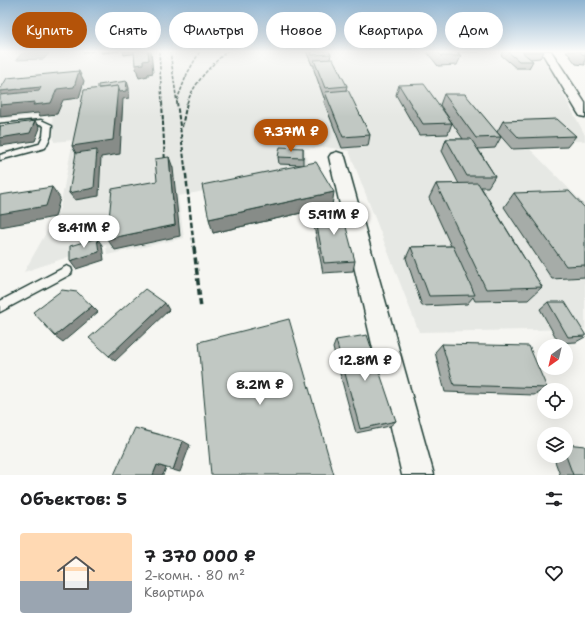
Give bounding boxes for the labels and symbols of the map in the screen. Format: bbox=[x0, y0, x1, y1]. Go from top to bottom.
pin: 7.37M ₽ bbox=[254, 119, 328, 153]
pin: 5.91M ₽ bbox=[297, 202, 371, 236]
pin: 8.41M ₽ bbox=[47, 215, 121, 249]
north arrow bbox=[537, 339, 573, 375]
pin: 12.8M ₽ bbox=[328, 348, 402, 382]
pin: 8.2M ₽ bbox=[227, 372, 293, 406]

